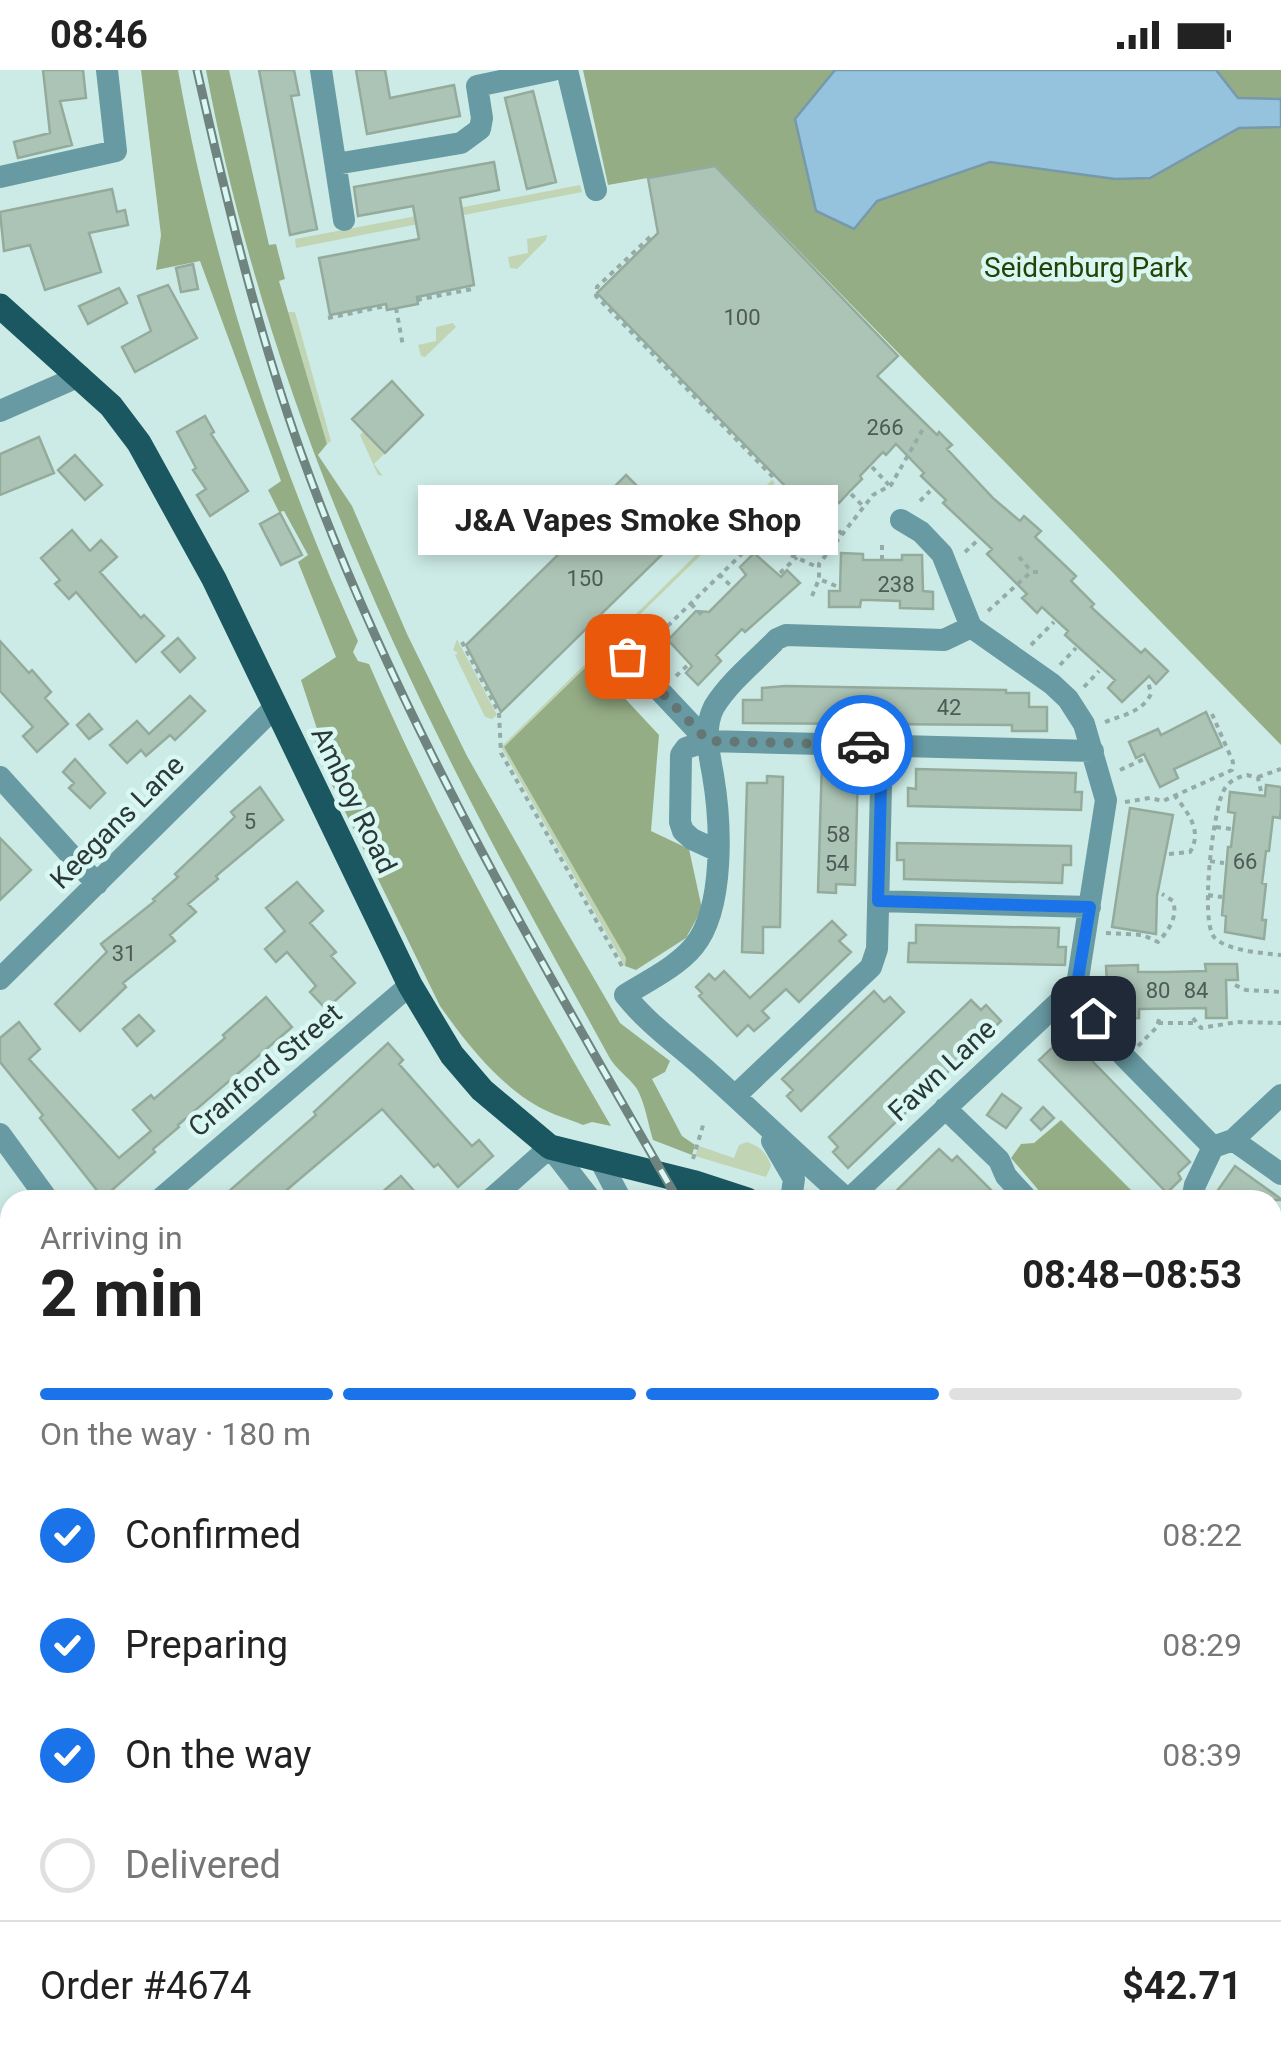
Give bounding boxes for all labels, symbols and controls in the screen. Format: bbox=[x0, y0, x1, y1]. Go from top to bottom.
text: 08:46 bbox=[50, 13, 148, 57]
park label: Seidenburg Park bbox=[984, 251, 1189, 284]
house number: 100 bbox=[723, 305, 761, 330]
house number: 266 bbox=[866, 415, 904, 440]
callout: J&A Vapes Smoke Shop bbox=[417, 486, 837, 556]
text: J&A Vapes Smoke Shop bbox=[455, 501, 801, 539]
house number: 150 bbox=[566, 566, 604, 591]
house number: 238 bbox=[877, 572, 915, 597]
pin bbox=[585, 614, 670, 699]
icon: bag bbox=[600, 629, 655, 684]
courier bbox=[813, 695, 913, 795]
house number: 42 bbox=[937, 695, 961, 720]
icon: car bbox=[836, 718, 891, 773]
street label: Amboy Road bbox=[304, 721, 404, 879]
street label: Keegans Lane bbox=[43, 748, 191, 896]
house number: 5 bbox=[244, 809, 256, 834]
house number: 58 bbox=[826, 822, 850, 847]
house number: 66 bbox=[1233, 849, 1257, 874]
house number: 54 bbox=[825, 851, 849, 876]
house number: 31 bbox=[112, 941, 136, 966]
pin bbox=[1051, 976, 1136, 1061]
house number: 80 bbox=[1146, 978, 1170, 1003]
house number: 84 bbox=[1184, 978, 1208, 1003]
icon: home bbox=[1066, 991, 1121, 1046]
street label: Cranford Street bbox=[182, 996, 348, 1144]
street label: Fawn Lane bbox=[882, 1012, 1002, 1128]
text: Arriving in bbox=[40, 1219, 183, 1257]
text: 08:48–08:53 bbox=[1022, 1253, 1242, 1297]
text: 2 min bbox=[40, 1256, 203, 1332]
text: On the way · 180 m bbox=[40, 1415, 311, 1453]
icon: check bbox=[40, 1508, 95, 1563]
text: Confirmed bbox=[125, 1513, 301, 1557]
text: 08:22 bbox=[1162, 1516, 1242, 1554]
icon: check bbox=[40, 1618, 95, 1673]
text: Preparing bbox=[125, 1623, 288, 1667]
text: 08:29 bbox=[1162, 1626, 1242, 1664]
icon: check bbox=[40, 1728, 95, 1783]
text: On the way bbox=[125, 1733, 311, 1777]
text: 08:39 bbox=[1162, 1736, 1242, 1774]
text: Delivered bbox=[125, 1843, 281, 1887]
text: Order #4674 bbox=[40, 1964, 251, 2008]
text: $42.71 bbox=[1122, 1964, 1242, 2008]

